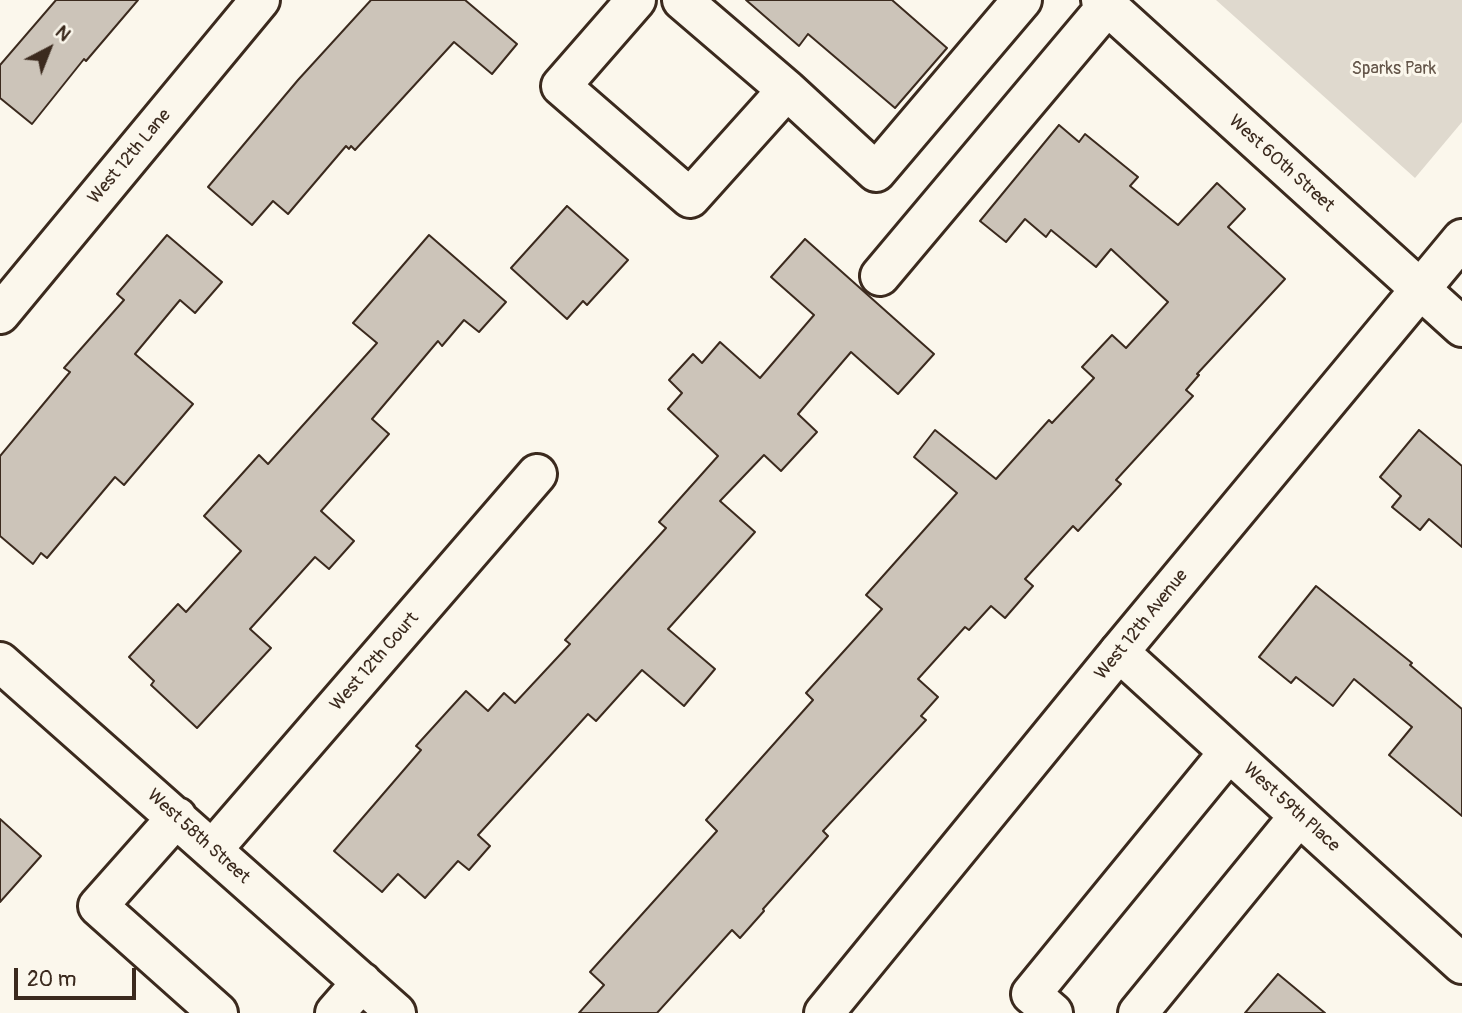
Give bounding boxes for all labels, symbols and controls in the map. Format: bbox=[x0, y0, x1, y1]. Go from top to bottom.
north arrow bbox=[14, 14, 84, 84]
text: N bbox=[50, 20, 76, 47]
park label: Sparks Park bbox=[1352, 58, 1436, 80]
street label: West 12th Lane bbox=[84, 105, 176, 209]
street label: West 60th Street bbox=[1224, 111, 1338, 217]
street label: West 12th Avenue bbox=[1091, 566, 1193, 684]
street label: West 12th Court bbox=[326, 608, 424, 716]
street label: West 59th Place bbox=[1238, 759, 1344, 857]
street label: West 58th Street bbox=[142, 785, 254, 889]
scale bar bbox=[18, 954, 140, 998]
text: 20 m bbox=[27, 966, 76, 993]

